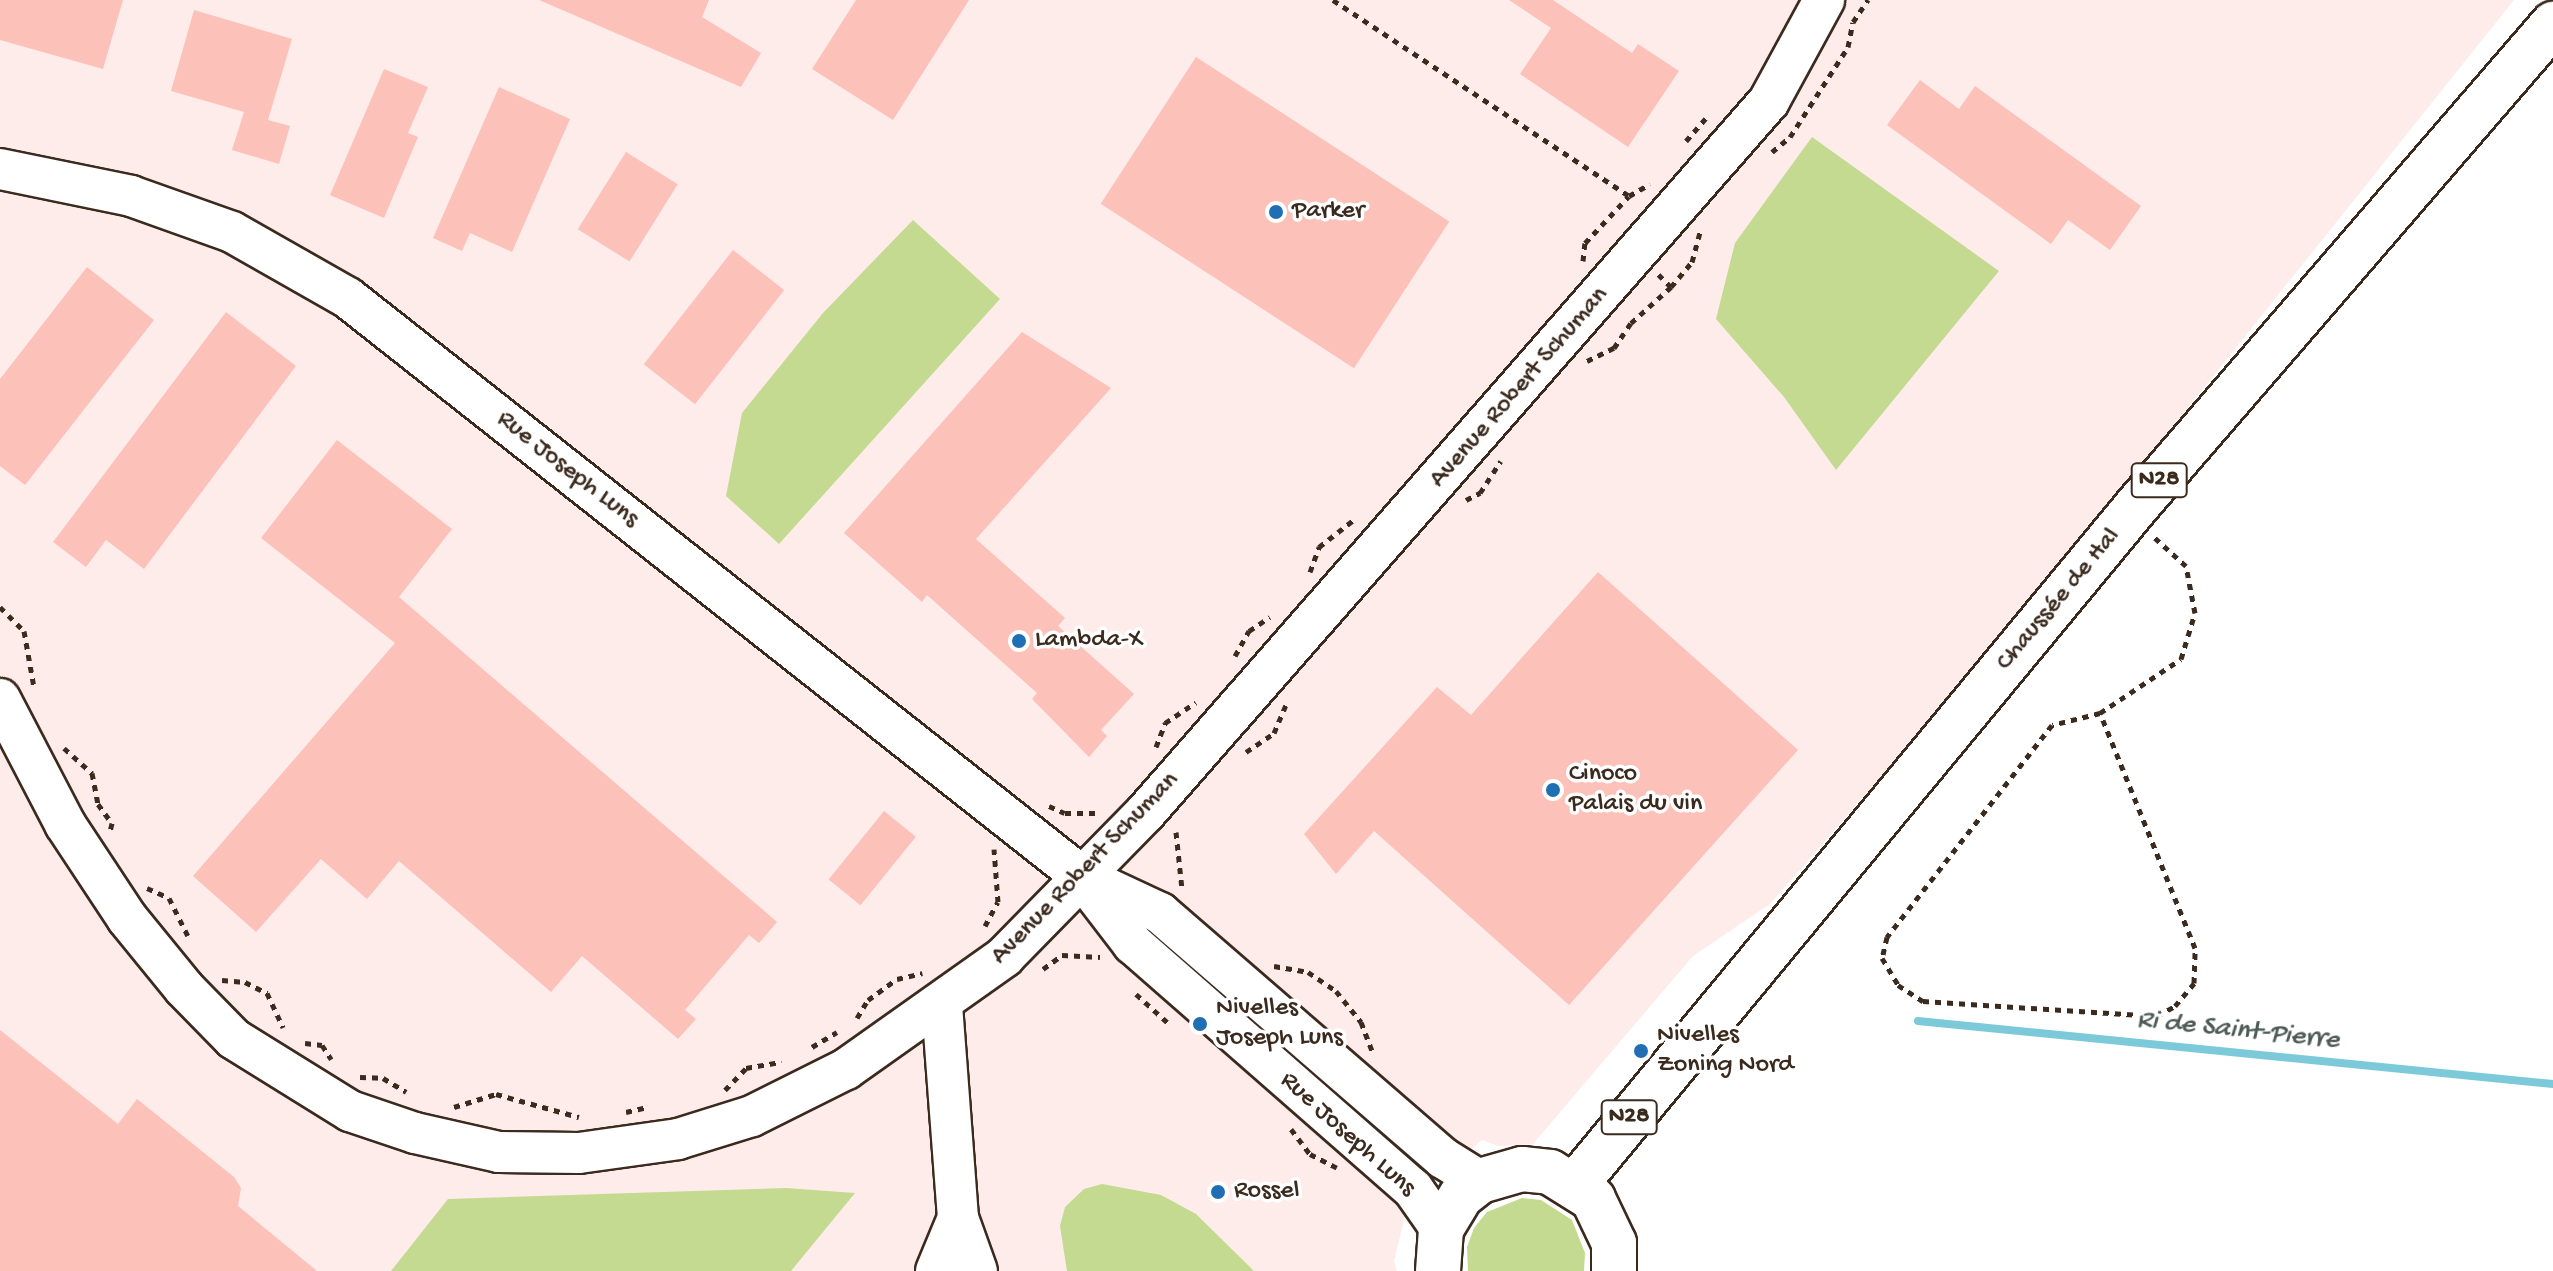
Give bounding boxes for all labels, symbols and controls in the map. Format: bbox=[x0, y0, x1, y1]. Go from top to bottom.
place label: Parker bbox=[1292, 196, 1364, 228]
marker: Parker bbox=[1267, 203, 1285, 221]
street label: Avenue Robert Schuman bbox=[1424, 281, 1616, 495]
street label: Rue Joseph Luns bbox=[490, 405, 644, 535]
road number: N28 bbox=[2129, 460, 2189, 500]
street label: Chaussée de Hal bbox=[1990, 522, 2128, 678]
place label: Lambda-X bbox=[1035, 625, 1143, 657]
marker: Lambda-X bbox=[1010, 632, 1028, 650]
place label: Cinoco Palais du vin bbox=[1569, 759, 1702, 820]
street label: Avenue Robert Schuman bbox=[986, 766, 1186, 972]
marker: Cinoco Palais du vin bbox=[1544, 781, 1562, 799]
place label: Nivelles Joseph Luns bbox=[1216, 993, 1343, 1054]
water label: Ri de Saint-Pierre bbox=[2135, 1004, 2341, 1058]
marker: Nivelles Joseph Luns bbox=[1191, 1015, 1209, 1033]
place label: Nivelles Zoning Nord bbox=[1657, 1020, 1794, 1082]
marker: Nivelles Zoning Nord bbox=[1632, 1042, 1650, 1060]
street label: Rue Joseph Luns bbox=[1273, 1066, 1421, 1204]
road number: N28 bbox=[1599, 1097, 1659, 1137]
place label: Rossel bbox=[1234, 1176, 1299, 1208]
marker: Rossel bbox=[1209, 1183, 1227, 1201]

